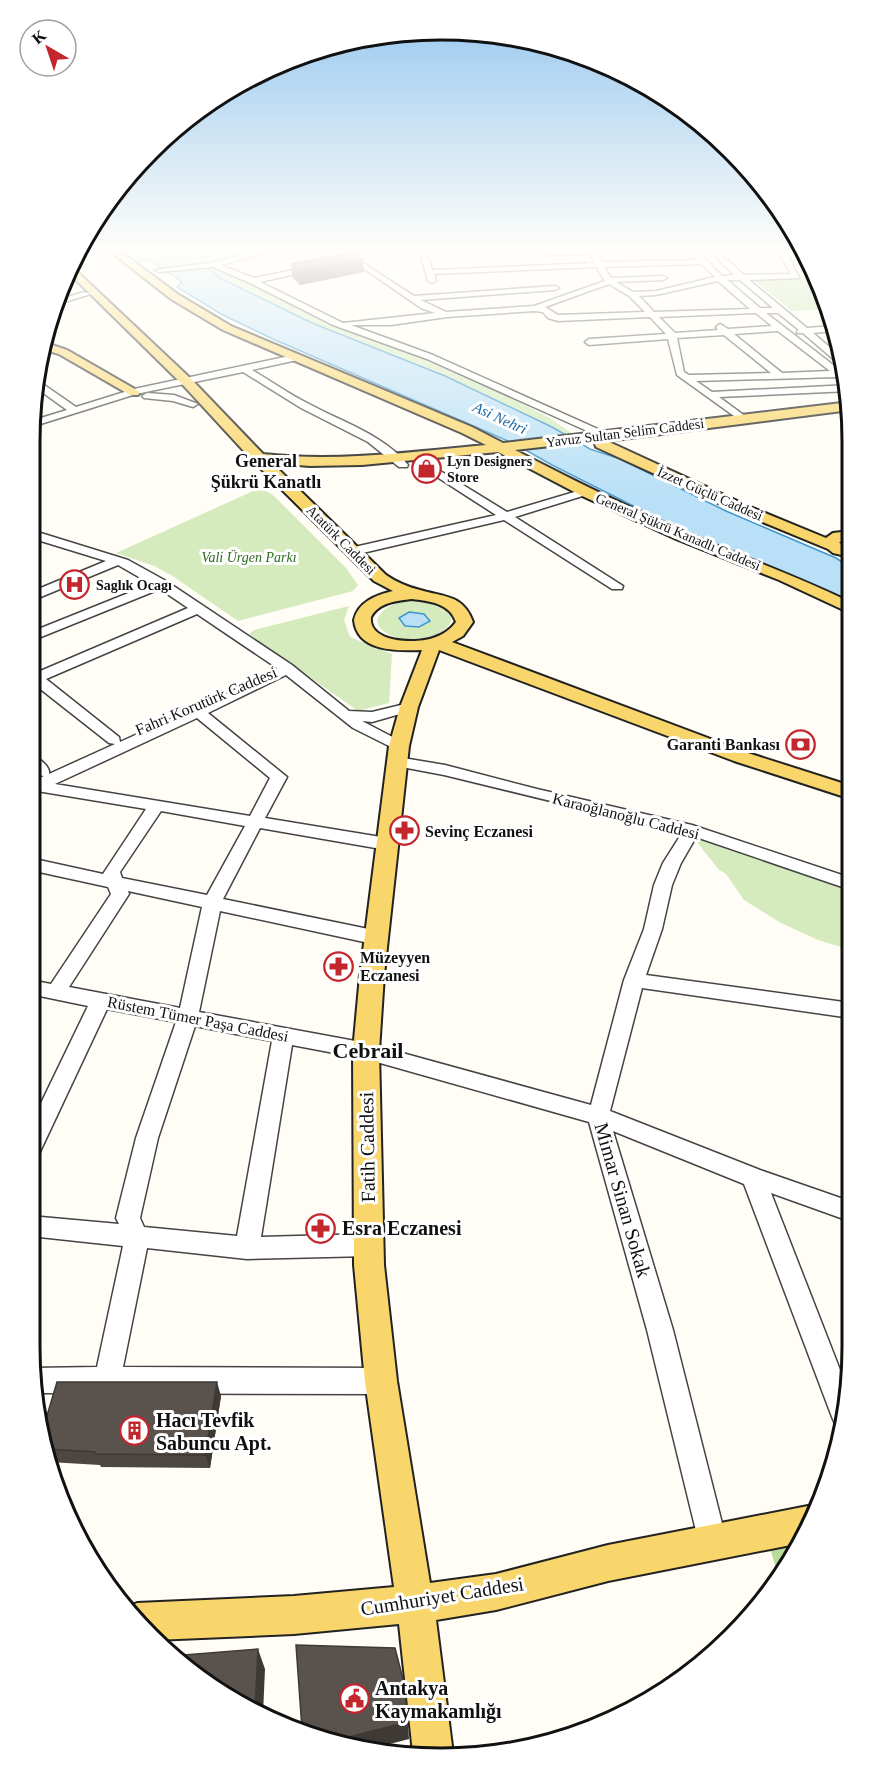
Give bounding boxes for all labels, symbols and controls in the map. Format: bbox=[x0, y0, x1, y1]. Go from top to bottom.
north arrow bbox=[18, 18, 78, 78]
text: K bbox=[29, 26, 49, 47]
water label: Asi Nehri bbox=[470, 398, 529, 437]
street label: Yavuz Sultan Selim Caddesi bbox=[545, 416, 705, 450]
district label: General Şükrü Kanatlı bbox=[211, 451, 321, 492]
shop icon: Lyn Designers Store bbox=[410, 453, 442, 485]
place label: Lyn Designers Store bbox=[447, 454, 533, 485]
street label: İzzet Güçlü Caddesi bbox=[655, 464, 765, 524]
street label: General Şükrü Kanadlı Caddesi bbox=[593, 490, 763, 574]
street label: Atatürk Caddesi bbox=[303, 502, 379, 578]
park label: Vali Ürgen Parkı bbox=[201, 549, 297, 565]
hospital icon: Saglık Ocagı bbox=[59, 569, 91, 601]
place label: Saglık Ocagı bbox=[96, 578, 172, 593]
street label: Fahri Korutürk Caddesi bbox=[133, 663, 280, 739]
bank icon: Garanti Bankası bbox=[785, 728, 817, 760]
place label: Garanti Bankası bbox=[667, 736, 781, 753]
street label: Karaoğlanoğlu Caddesi bbox=[551, 790, 702, 844]
pharmacy icon: Sevinç Eczanesi bbox=[388, 815, 420, 847]
place label: Sevinç Eczanesi bbox=[425, 823, 534, 841]
place label: Müzeyyen Eczanesi bbox=[360, 949, 430, 984]
pharmacy icon: Müzeyyen Eczanesi bbox=[323, 950, 355, 982]
street label: Rüstem Tümer Paşa Caddesi bbox=[106, 993, 291, 1046]
district label: Cebrail bbox=[333, 1038, 403, 1063]
street label: Fatih Caddesi bbox=[355, 1091, 379, 1202]
street label: Mimar Sinan Sokak bbox=[590, 1120, 656, 1280]
pharmacy icon: Esra Eczanesi bbox=[305, 1212, 337, 1244]
place label: Esra Eczanesi bbox=[342, 1217, 462, 1239]
place label: Hacı Tevfik Sabuncu Apt. bbox=[156, 1409, 272, 1455]
building icon: Hacı Tevfik Sabuncu Apt. bbox=[119, 1415, 151, 1447]
street label: Cumhuriyet Caddesi bbox=[359, 1572, 526, 1621]
place label: Antakya Kaymakamlığı bbox=[375, 1677, 502, 1723]
public building icon: Antakya Kaymakamlığı bbox=[338, 1683, 370, 1715]

